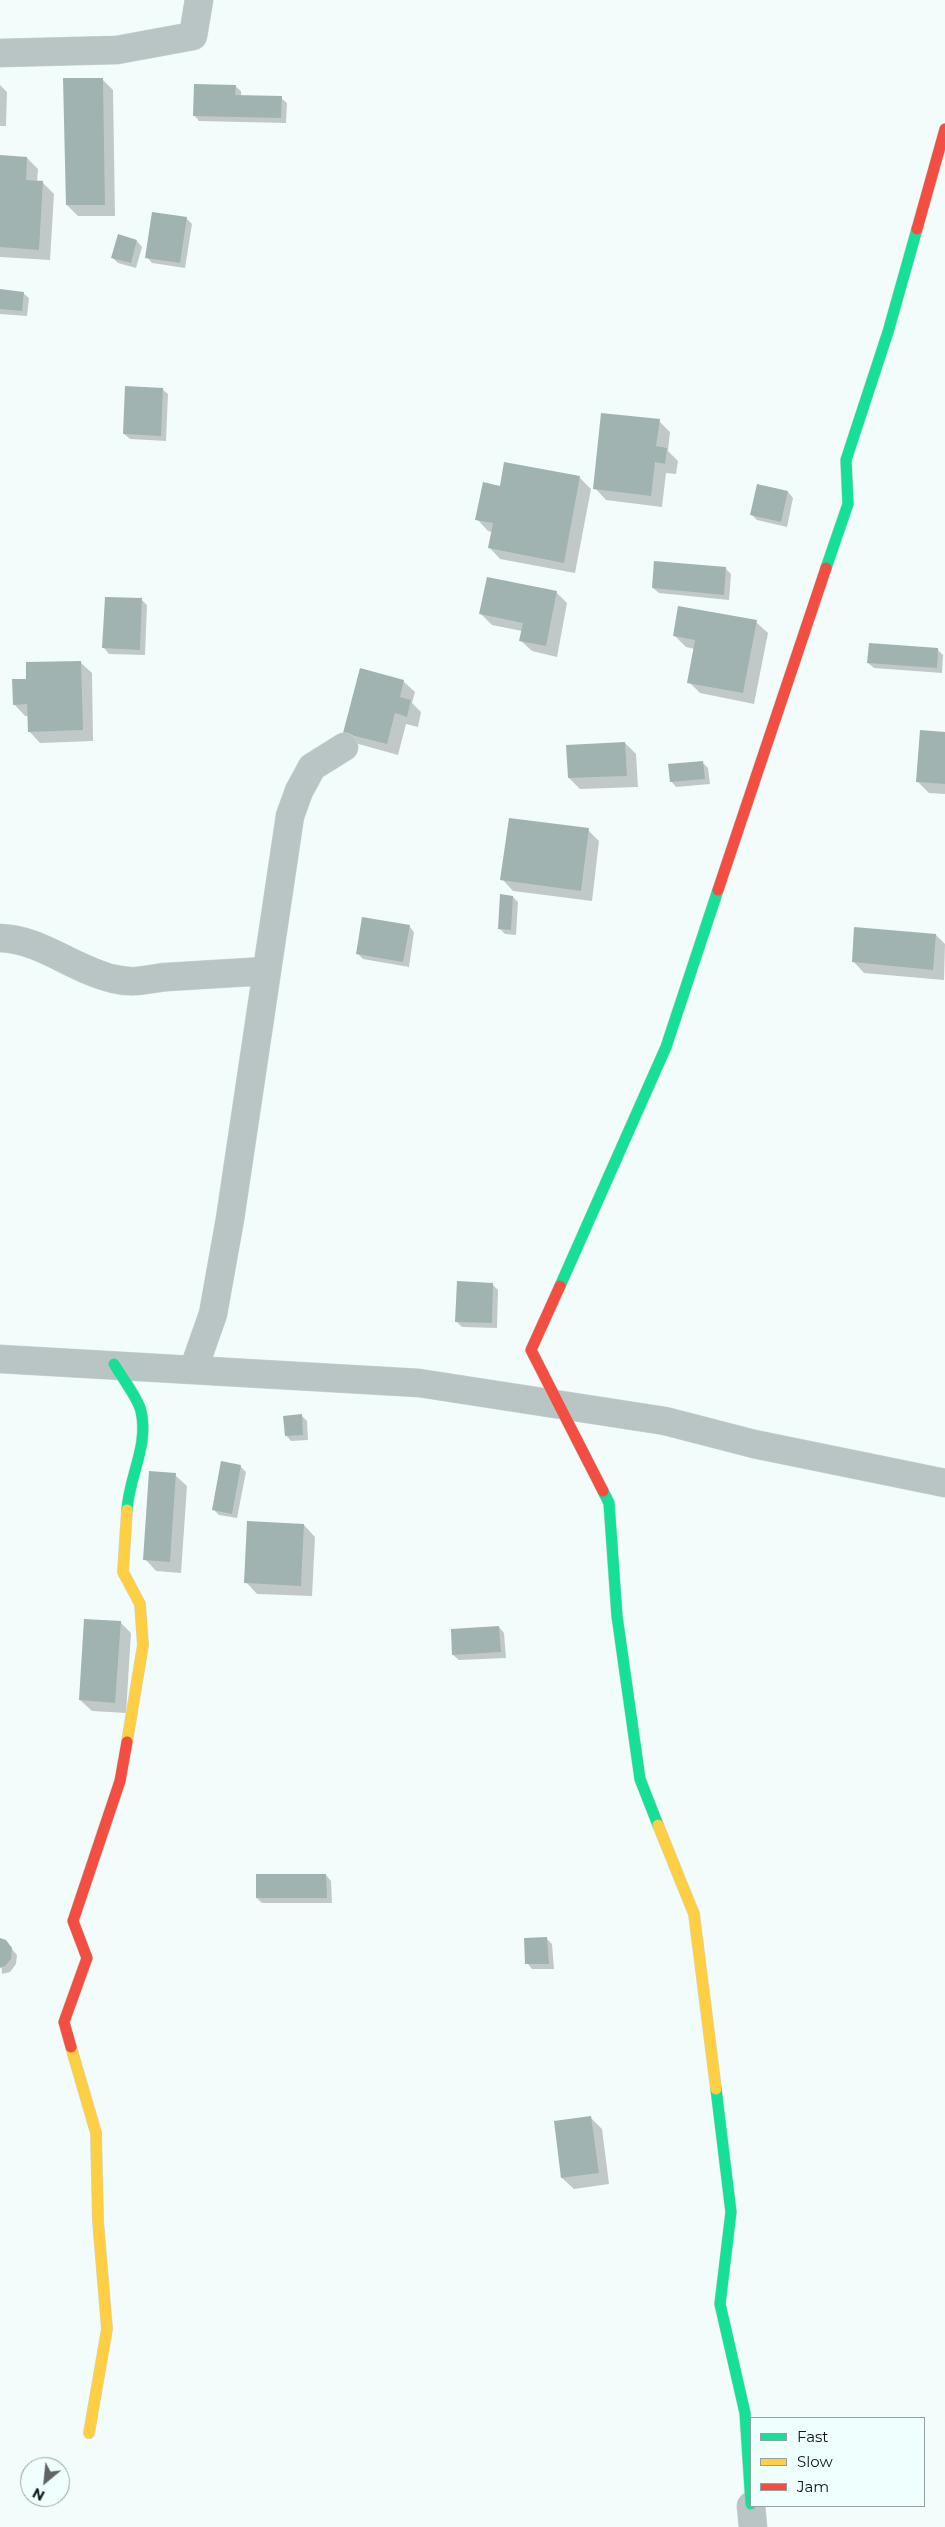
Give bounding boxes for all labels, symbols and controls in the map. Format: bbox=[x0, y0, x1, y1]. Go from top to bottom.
legend bbox=[750, 2417, 925, 2507]
text: Fast bbox=[797, 2427, 828, 2446]
text: Slow bbox=[797, 2452, 833, 2471]
north arrow bbox=[20, 2457, 70, 2507]
text: Jam bbox=[797, 2477, 829, 2496]
text: N bbox=[29, 2484, 48, 2505]

